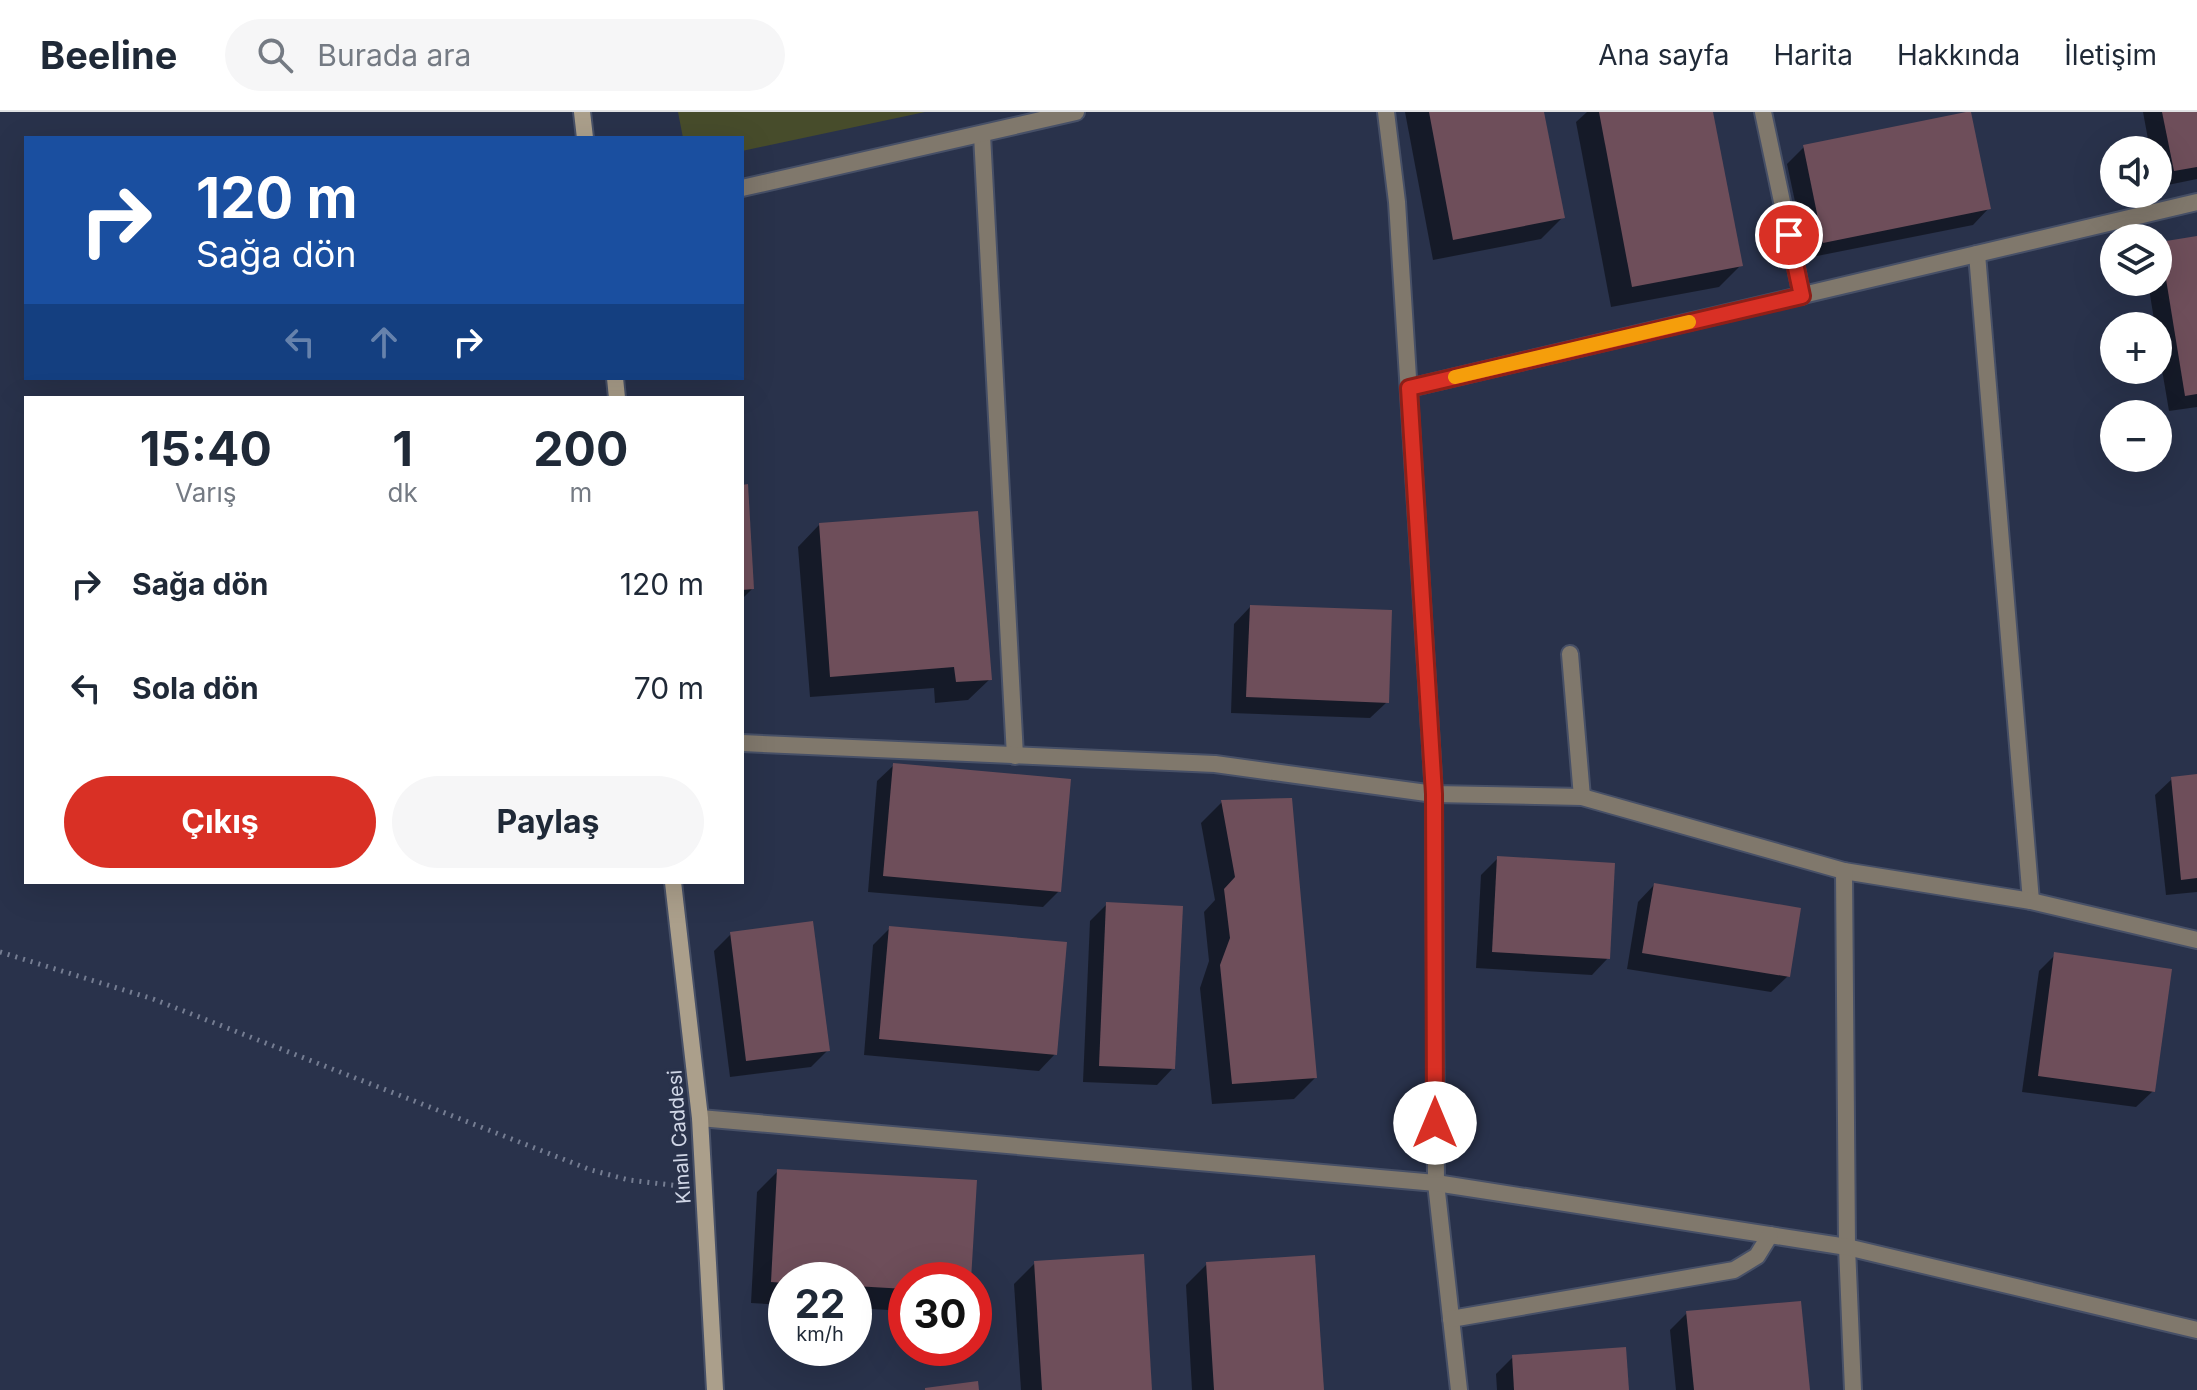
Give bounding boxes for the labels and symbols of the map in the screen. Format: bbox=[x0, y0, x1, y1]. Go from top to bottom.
pin bbox=[1755, 201, 1823, 269]
street label: Kınalı Caddesi bbox=[662, 1069, 696, 1205]
position arrow bbox=[1393, 1081, 1477, 1165]
speed limit sign: 30 bbox=[888, 1262, 992, 1366]

